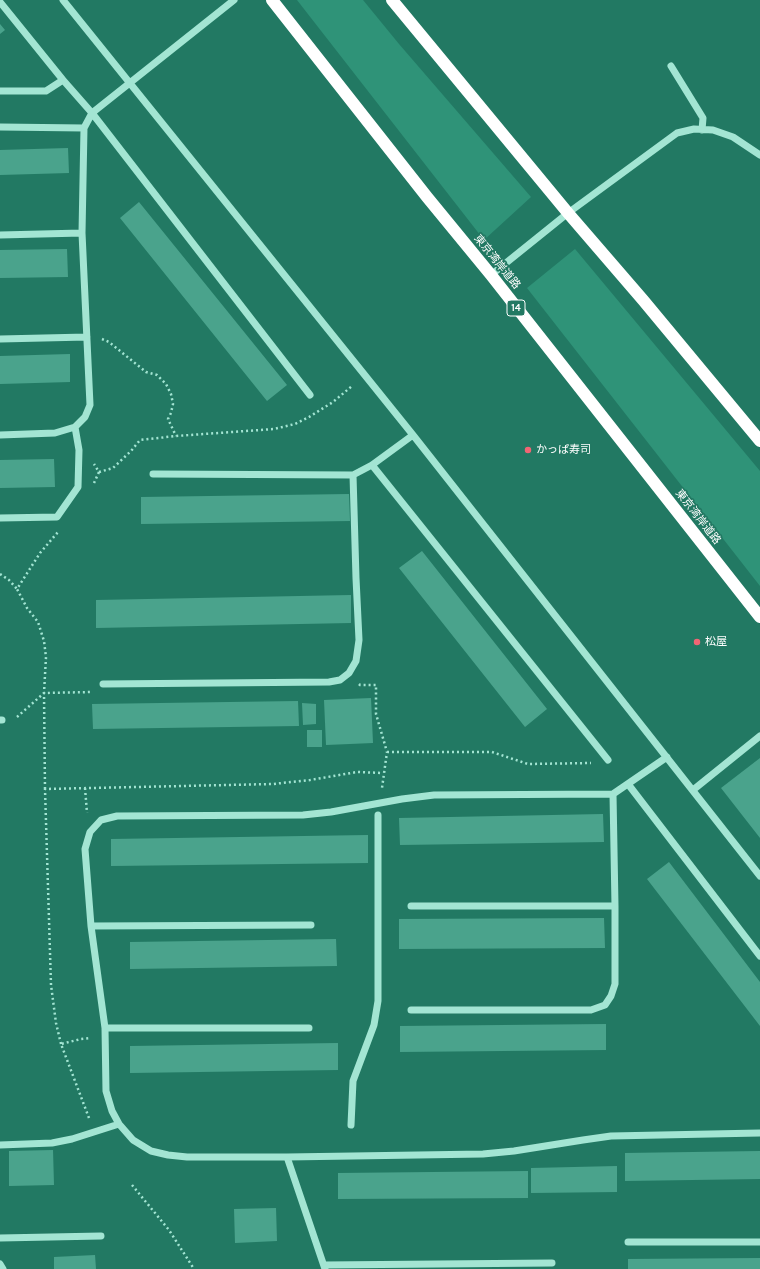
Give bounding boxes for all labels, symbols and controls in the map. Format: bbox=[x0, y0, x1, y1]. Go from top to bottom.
street label: 東京湾岸道路 bbox=[471, 232, 523, 292]
road number: 14 bbox=[507, 300, 525, 316]
place label: かっぱ寿司 bbox=[536, 443, 591, 457]
marker: かっぱ寿司 bbox=[523, 445, 533, 455]
street label: 東京湾岸道路 bbox=[672, 487, 724, 547]
place label: 松屋 bbox=[705, 635, 727, 649]
marker: 松屋 bbox=[692, 637, 702, 647]

